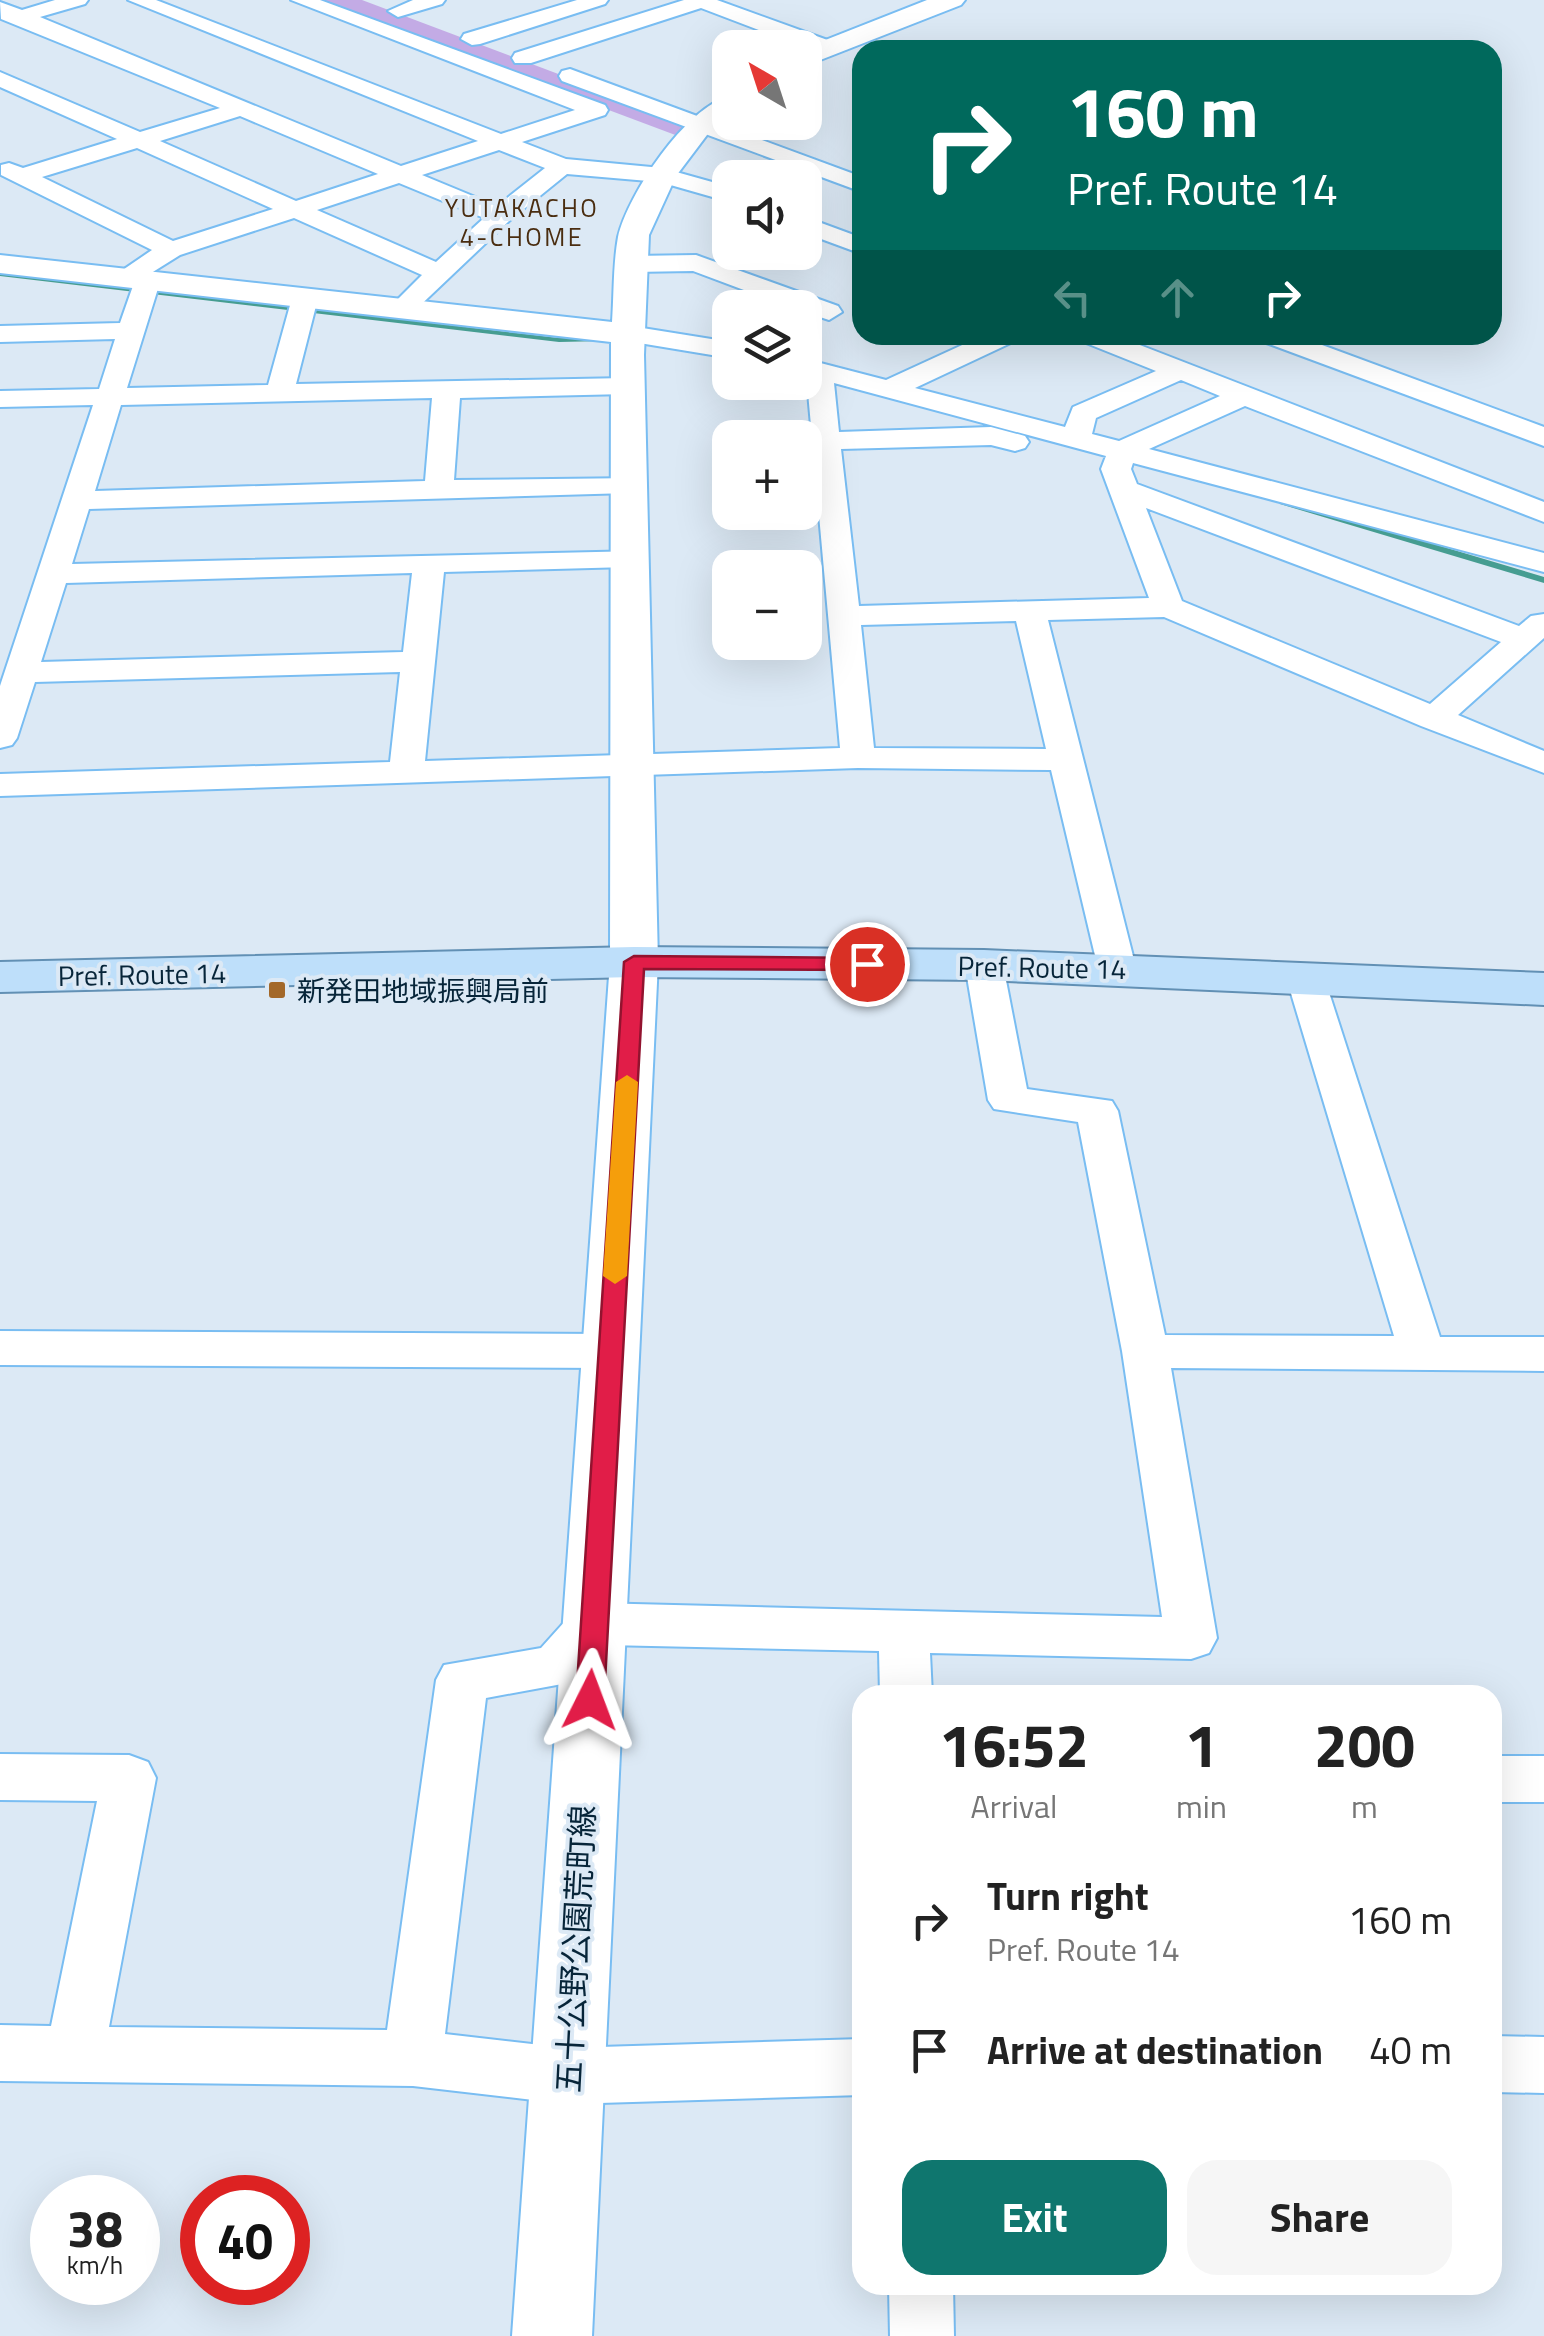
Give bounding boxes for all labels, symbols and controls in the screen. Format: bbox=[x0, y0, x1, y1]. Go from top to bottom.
north arrow bbox=[712, 30, 822, 140]
map controls bbox=[712, 30, 822, 660]
text: 160 m bbox=[1067, 58, 1259, 164]
icon: right bbox=[902, 80, 1032, 210]
text: Pref. Route 14 bbox=[1067, 154, 1338, 222]
button: sound bbox=[712, 160, 822, 270]
district label: YUTAKACHO 4-CHOME bbox=[445, 189, 599, 256]
icon: left bbox=[1045, 270, 1100, 325]
icon: ahead bbox=[1150, 270, 1205, 325]
icon: right bbox=[1255, 270, 1310, 325]
button: layers bbox=[712, 290, 822, 400]
button: + bbox=[712, 420, 822, 530]
button: − bbox=[712, 550, 822, 660]
pin bbox=[825, 922, 910, 1007]
icon: arrive bbox=[840, 937, 895, 992]
street label: Pref. Route 14 bbox=[957, 944, 1127, 990]
street label: Pref. Route 14 bbox=[57, 951, 227, 997]
place label: 新発田地域振興局前 bbox=[297, 969, 549, 1012]
marker: 新発田地域振興局前 bbox=[266, 979, 288, 1001]
position arrow bbox=[538, 1648, 642, 1752]
text: 16:52 bbox=[939, 1699, 1089, 1790]
text: 1 bbox=[1185, 1699, 1218, 1790]
text: 200 bbox=[1314, 1699, 1415, 1790]
text: Arrival bbox=[971, 1782, 1057, 1830]
text: min bbox=[1176, 1782, 1227, 1830]
text: m bbox=[1351, 1782, 1378, 1830]
street label: 五十公野公園荒町線 bbox=[543, 1804, 607, 2094]
text: Turn right bbox=[987, 1867, 1149, 1925]
text: 160 m bbox=[1348, 1891, 1452, 1949]
icon: right bbox=[902, 1893, 957, 1948]
text: Pref. Route 14 bbox=[987, 1925, 1180, 1973]
text: Arrive at destination bbox=[987, 2021, 1323, 2079]
text: 40 m bbox=[1369, 2021, 1452, 2079]
icon: arrive bbox=[902, 2023, 957, 2078]
button: Exit bbox=[902, 2160, 1167, 2275]
button: Share bbox=[1187, 2160, 1452, 2275]
speed limit sign: 40 bbox=[180, 2175, 310, 2305]
text: 38 bbox=[67, 2190, 123, 2266]
text: km/h bbox=[67, 2246, 123, 2284]

